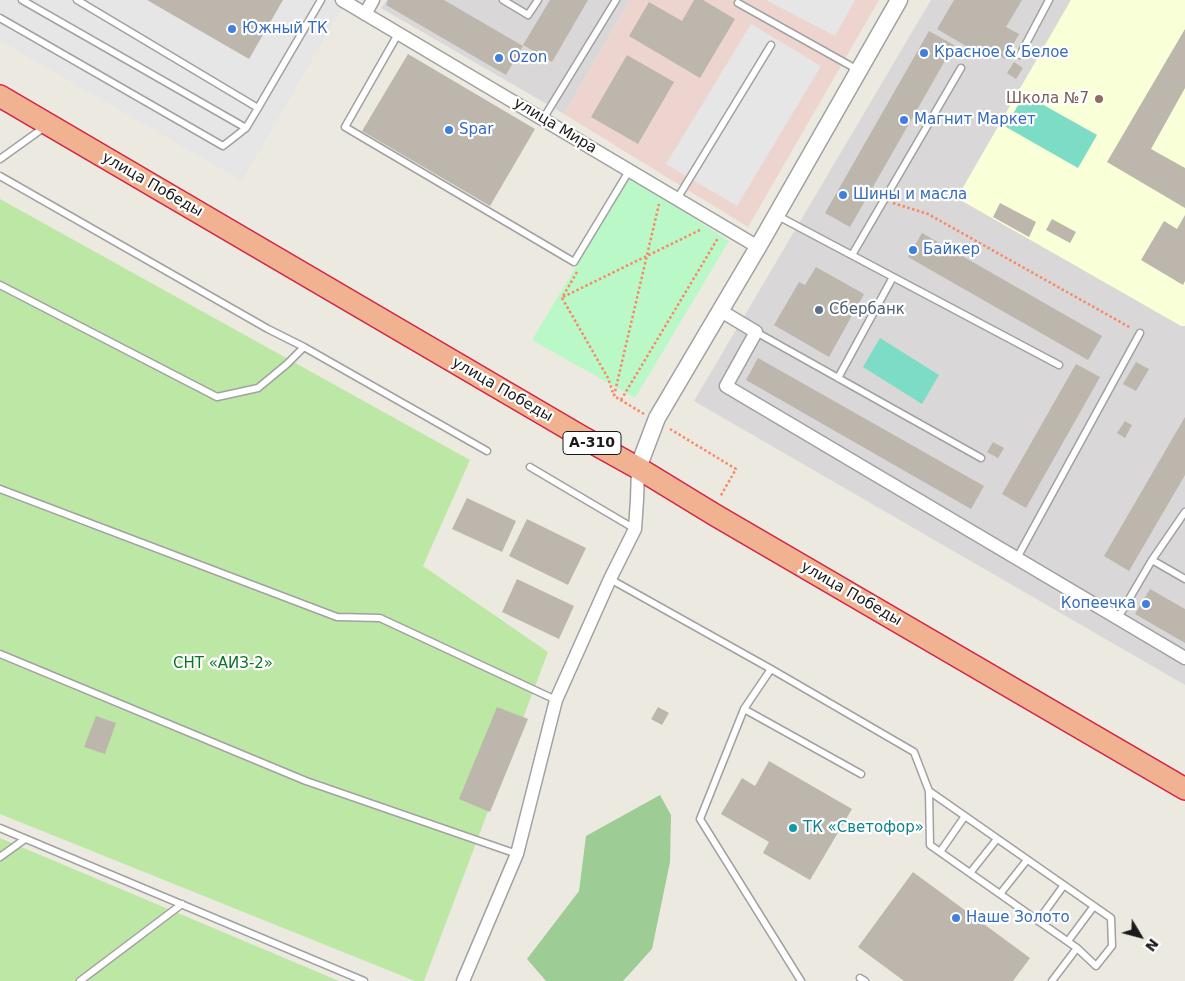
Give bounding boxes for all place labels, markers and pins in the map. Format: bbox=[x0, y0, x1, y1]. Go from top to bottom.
place label: Южный ТК bbox=[242, 20, 328, 38]
marker: Южный ТК bbox=[226, 23, 238, 35]
place label: Красное & Белое bbox=[934, 44, 1069, 62]
marker: Красное & Белое bbox=[918, 47, 930, 59]
place label: Ozon bbox=[509, 49, 547, 67]
marker: Ozon bbox=[493, 52, 505, 64]
place label: Школа №7 bbox=[1006, 90, 1089, 108]
marker: Школа №7 bbox=[1093, 93, 1105, 105]
place label: Магнит Маркет bbox=[914, 111, 1036, 129]
marker: Магнит Маркет bbox=[898, 114, 910, 126]
place label: Spar bbox=[459, 121, 493, 139]
marker: Spar bbox=[443, 124, 455, 136]
place label: Шины и масла bbox=[853, 186, 967, 204]
marker: Шины и масла bbox=[837, 189, 849, 201]
place label: Байкер bbox=[923, 241, 980, 259]
marker: Байкер bbox=[907, 244, 919, 256]
place label: Сбербанк bbox=[829, 301, 905, 319]
marker: Сбербанк bbox=[813, 304, 825, 316]
place label: Копеечка bbox=[1061, 595, 1136, 613]
marker: Копеечка bbox=[1140, 598, 1152, 610]
place label: ТК «Светофор» bbox=[803, 819, 924, 837]
marker: ТК «Светофор» bbox=[787, 822, 799, 834]
place label: Наше Золото bbox=[966, 909, 1070, 927]
marker: Наше Золото bbox=[950, 912, 962, 924]

